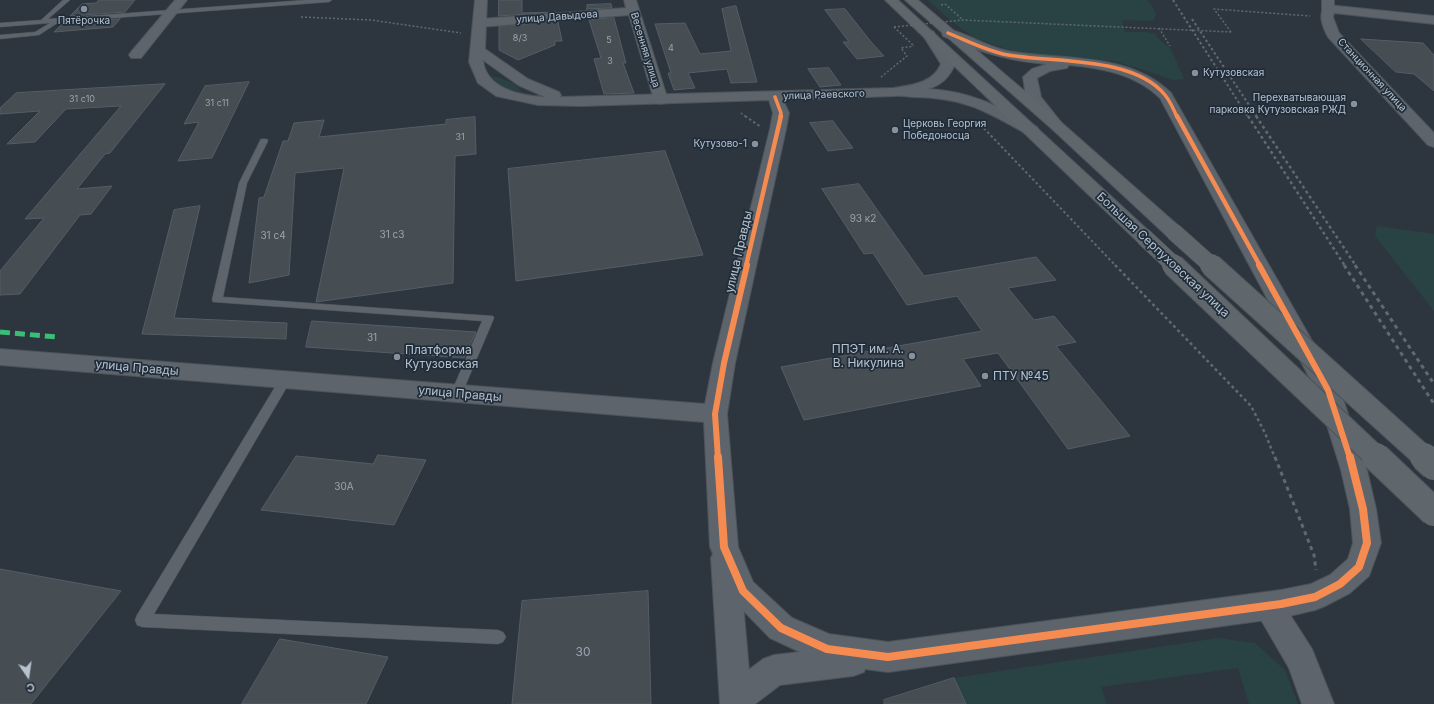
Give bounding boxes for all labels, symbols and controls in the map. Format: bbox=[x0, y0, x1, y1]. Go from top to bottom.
marker: Пятёрочка bbox=[79, 4, 89, 14]
street label: улица Давыдова bbox=[516, 8, 598, 26]
street label: Весенняя улица bbox=[628, 11, 662, 89]
place label: Пятёрочка bbox=[58, 15, 110, 27]
house number: 8/3 bbox=[513, 33, 527, 43]
house number: 5 bbox=[606, 35, 612, 45]
street label: Станционная улица bbox=[1335, 36, 1409, 114]
house number: 4 bbox=[668, 43, 674, 53]
house number: 3 bbox=[607, 56, 613, 66]
place label: Кутузовская bbox=[1203, 67, 1264, 79]
marker: Кутузовская bbox=[1190, 68, 1200, 78]
street label: улица Раевского bbox=[783, 88, 865, 102]
place label: Перехватывающая парковка Кутузовская РЖД bbox=[1209, 92, 1346, 116]
house number: 31 с10 bbox=[69, 94, 95, 104]
house number: 31 с11 bbox=[205, 98, 229, 108]
marker: Перехватывающая парковка Кутузовская РЖД bbox=[1349, 99, 1359, 109]
place label: Церковь Георгия Победоносца bbox=[903, 118, 986, 142]
marker: Церковь Георгия Победоносца bbox=[890, 125, 900, 135]
house number: 31 bbox=[455, 132, 465, 142]
place label: Кутузово-1 bbox=[693, 138, 747, 150]
marker: Кутузово-1 bbox=[750, 139, 760, 149]
street label: Большая Серпуховская улица bbox=[1094, 190, 1232, 320]
street label: улица Правды bbox=[723, 210, 755, 294]
house number: 93 к2 bbox=[850, 213, 876, 225]
house number: 31 с3 bbox=[380, 229, 404, 241]
house number: 31 с4 bbox=[260, 230, 286, 242]
house number: 31 bbox=[367, 332, 377, 344]
place label: ППЭТ им. А. В. Никулина bbox=[832, 342, 904, 370]
place label: Платформа Кутузовская bbox=[405, 343, 478, 371]
marker: ППЭТ им. А. В. Никулина bbox=[907, 351, 917, 361]
marker: Платформа Кутузовская bbox=[392, 352, 402, 362]
street label: улица Правды bbox=[95, 357, 179, 379]
place label: ПТУ №45 bbox=[993, 369, 1049, 383]
marker: ПТУ №45 bbox=[980, 371, 990, 381]
street label: улица Правды bbox=[418, 383, 502, 405]
house number: 30А bbox=[334, 481, 354, 493]
house number: 30 bbox=[576, 645, 590, 659]
north arrow bbox=[8, 656, 48, 696]
text: С bbox=[25, 680, 36, 695]

